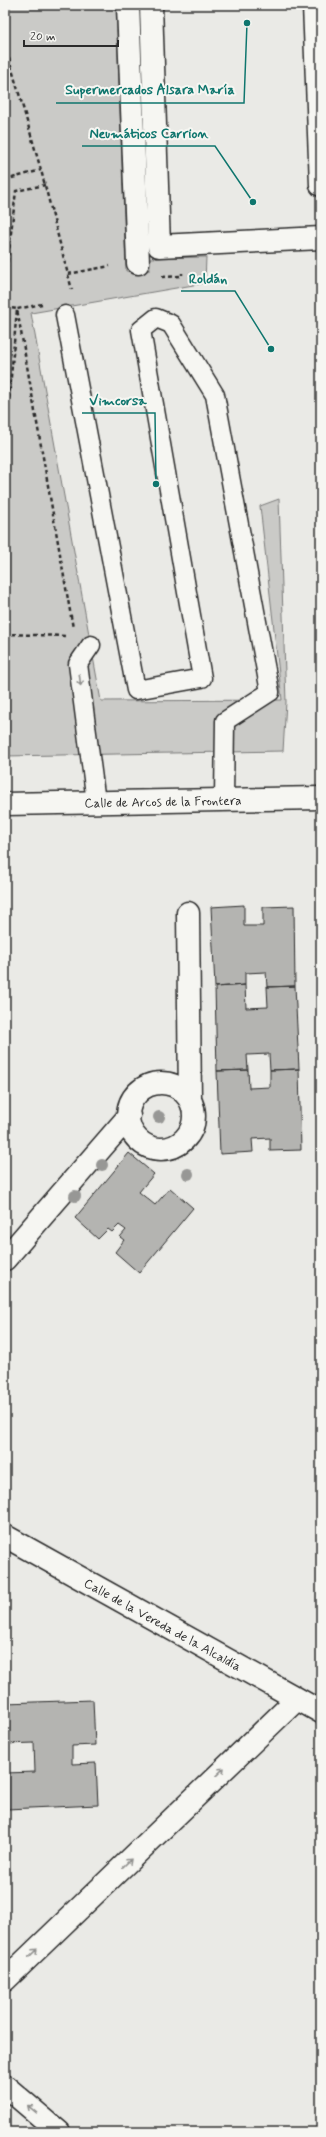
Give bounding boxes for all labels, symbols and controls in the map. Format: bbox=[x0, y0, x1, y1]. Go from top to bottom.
scale bar bbox=[24, 22, 118, 48]
text: 20 m bbox=[30, 29, 56, 45]
callout: Supermercados Alsara María bbox=[56, 77, 244, 103]
text: Supermercados Alsara María bbox=[65, 81, 235, 99]
callout: Neumáticos Carrion bbox=[82, 120, 215, 146]
text: Neumáticos Carrion bbox=[90, 125, 210, 143]
callout: Roldán bbox=[181, 265, 235, 291]
text: Roldán bbox=[189, 270, 227, 288]
callout: Vimcorsa bbox=[82, 387, 155, 413]
text: Vimcorsa bbox=[89, 392, 147, 410]
one-way arrow bbox=[76, 673, 84, 686]
street label: Calle de Arcos de la Frontera bbox=[84, 793, 242, 812]
street label: Calle de la Vereda de la Alcaldía bbox=[81, 1575, 244, 1676]
one-way arrow bbox=[215, 1768, 225, 1777]
one-way arrow bbox=[122, 1858, 132, 1868]
one-way arrow bbox=[28, 1948, 38, 1958]
one-way arrow bbox=[27, 2104, 37, 2114]

